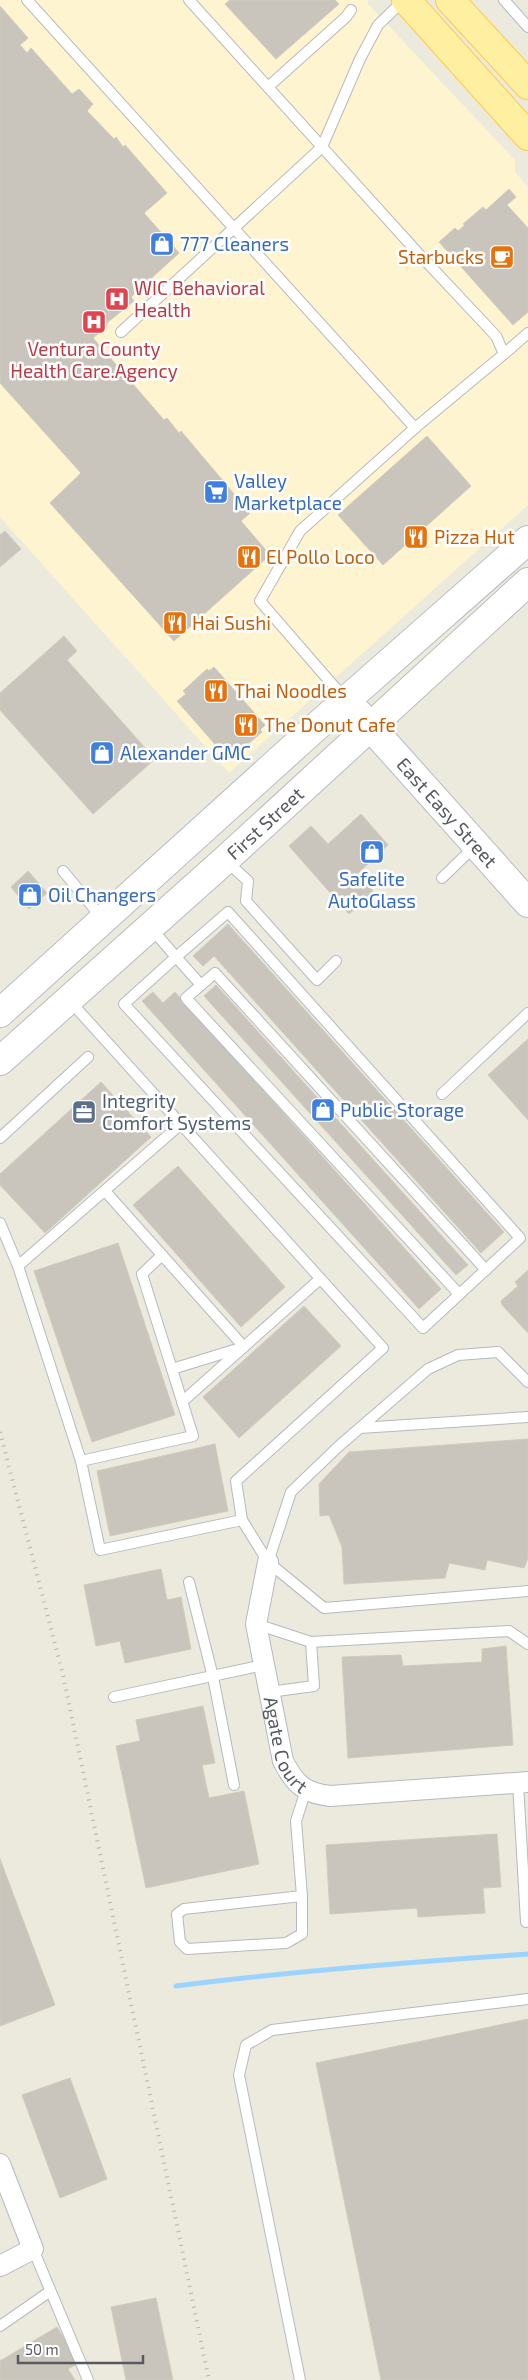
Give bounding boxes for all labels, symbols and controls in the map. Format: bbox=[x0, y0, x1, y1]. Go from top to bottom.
shop icon: 777 Cleaners bbox=[149, 231, 175, 257]
place label: 777 Cleaners bbox=[180, 232, 289, 255]
cafe icon: Starbucks bbox=[489, 244, 515, 270]
place label: Starbucks bbox=[398, 245, 484, 268]
place label: WIC Behavioral Health bbox=[134, 276, 265, 321]
hospital icon: WIC Behavioral Health bbox=[104, 286, 130, 312]
hospital icon: Ventura County Health Care.Agency bbox=[81, 309, 107, 335]
place label: Ventura County Health Care.Agency bbox=[10, 337, 178, 382]
place label: Valley Marketplace bbox=[234, 469, 342, 514]
supermarket icon: Valley Marketplace bbox=[203, 479, 229, 505]
restaurant icon: Pizza Hut bbox=[403, 524, 429, 550]
place label: Pizza Hut bbox=[434, 525, 515, 548]
restaurant icon: El Pollo Loco bbox=[236, 544, 262, 570]
place label: El Pollo Loco bbox=[266, 545, 375, 568]
restaurant icon: Hai Sushi bbox=[162, 610, 188, 636]
place label: Hai Sushi bbox=[192, 611, 271, 634]
restaurant icon: Thai Noodles bbox=[203, 678, 229, 704]
place label: Thai Noodles bbox=[234, 679, 347, 702]
restaurant icon: The Donut Cafe bbox=[233, 712, 259, 738]
place label: The Donut Cafe bbox=[264, 713, 396, 736]
shop icon: Alexander GMC bbox=[89, 740, 115, 766]
place label: Alexander GMC bbox=[120, 741, 251, 764]
street label: East Easy Street bbox=[392, 752, 502, 872]
street label: First Street bbox=[221, 782, 308, 864]
shop icon: Safelite AutoGlass bbox=[359, 839, 385, 865]
place label: Safelite AutoGlass bbox=[328, 867, 416, 912]
shop icon: Oil Changers bbox=[17, 882, 43, 908]
place label: Oil Changers bbox=[48, 883, 156, 906]
place label: Integrity Comfort Systems bbox=[102, 1089, 251, 1134]
shop icon: Public Storage bbox=[310, 1097, 336, 1123]
place label: Public Storage bbox=[340, 1098, 464, 1121]
office icon: Integrity Comfort Systems bbox=[71, 1099, 97, 1125]
street label: Agate Court bbox=[260, 1694, 312, 1798]
scale bar bbox=[18, 2332, 142, 2364]
text: 50 m bbox=[25, 2340, 59, 2358]

